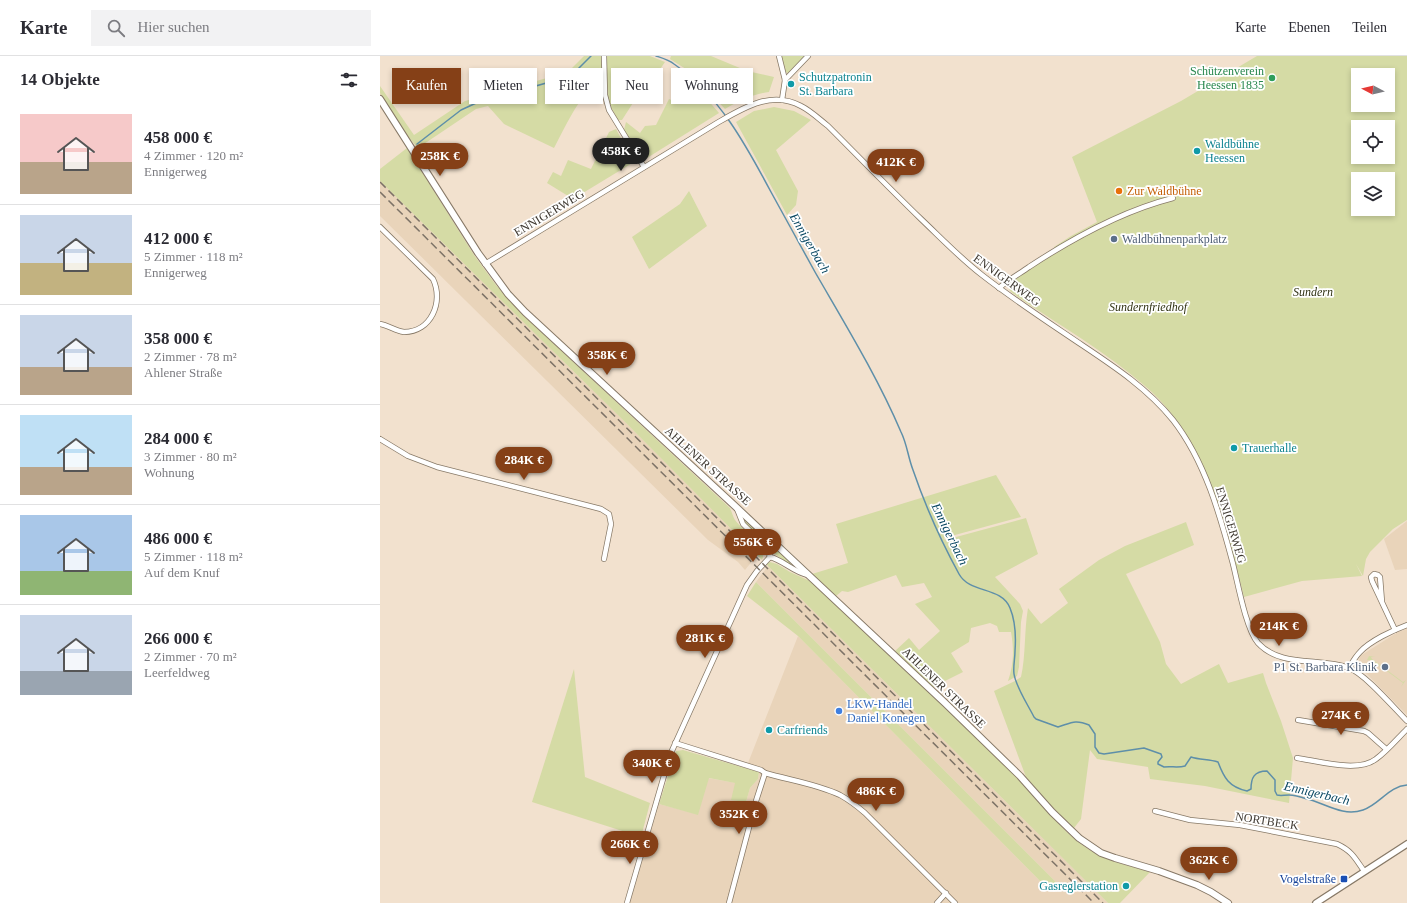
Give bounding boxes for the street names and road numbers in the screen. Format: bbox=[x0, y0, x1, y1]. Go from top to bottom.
street label: ENNIGERWEG bbox=[511, 186, 587, 239]
street label: ENNIGERWEG bbox=[971, 251, 1043, 309]
street label: AHLENER STRASSE bbox=[662, 424, 754, 508]
street label: ENNIGERWEG bbox=[1213, 485, 1249, 565]
street label: AHLENER STRASSE bbox=[899, 645, 989, 731]
street label: NORTBECK bbox=[1234, 809, 1300, 833]

